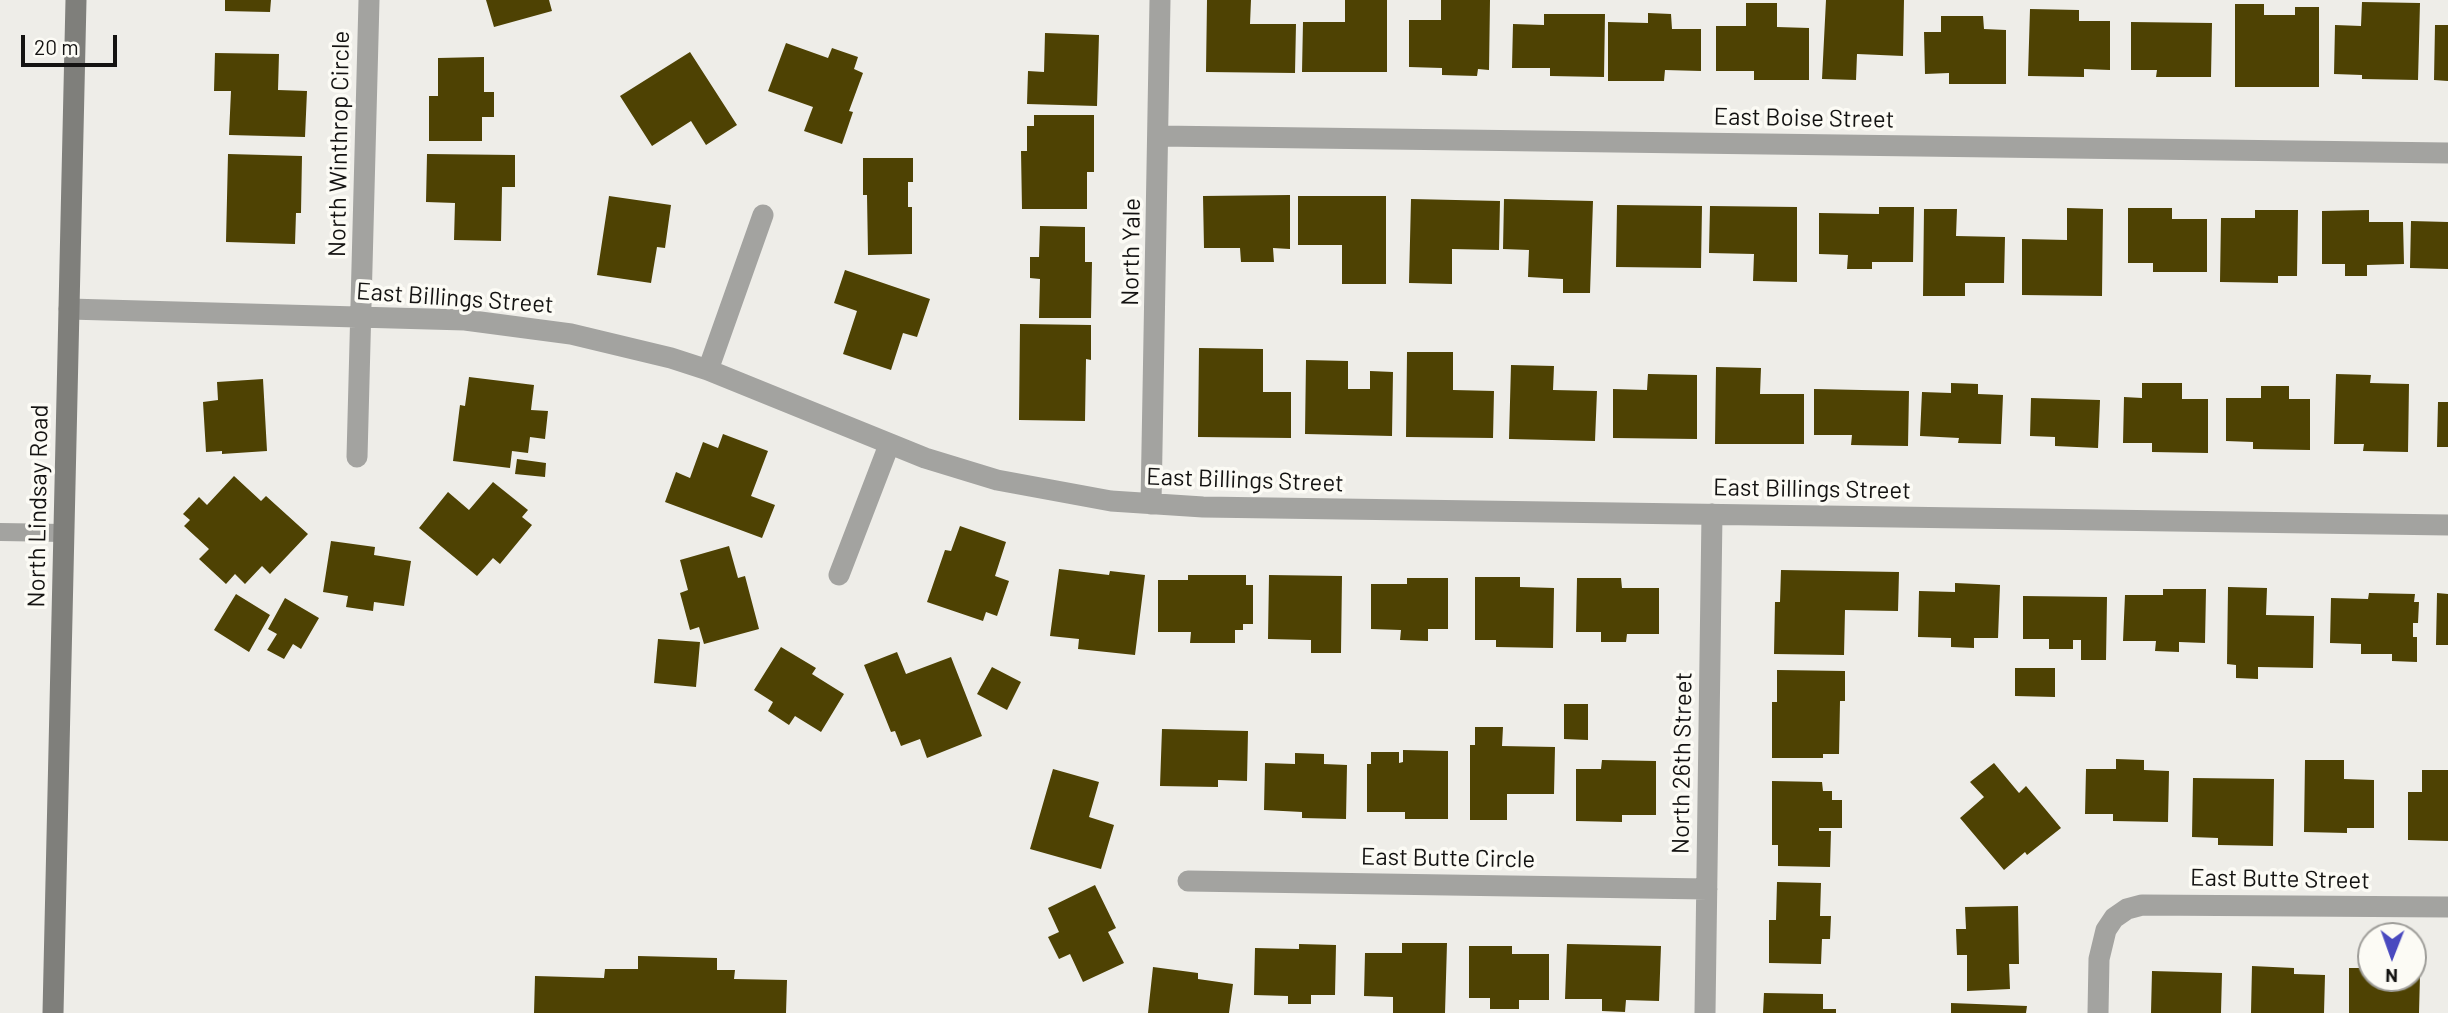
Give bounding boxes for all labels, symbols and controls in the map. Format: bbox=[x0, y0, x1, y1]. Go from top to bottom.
scale bar bbox=[24, 21, 121, 65]
street label: North Winthrop Circle bbox=[323, 31, 355, 257]
text: 20 m bbox=[34, 34, 79, 59]
street label: East Boise Street bbox=[1713, 102, 1895, 134]
street label: North Yale bbox=[1116, 198, 1146, 306]
street label: East Billings Street bbox=[355, 277, 555, 319]
street label: North Lindsay Road bbox=[22, 404, 54, 608]
street label: East Billings Street bbox=[1146, 462, 1344, 498]
street label: East Billings Street bbox=[1713, 473, 1911, 505]
street label: North 26th Street bbox=[1666, 672, 1698, 854]
street label: East Butte Circle bbox=[1361, 842, 1535, 874]
street label: East Butte Street bbox=[2190, 863, 2370, 895]
north arrow bbox=[2357, 922, 2427, 992]
text: N bbox=[2385, 965, 2398, 988]

